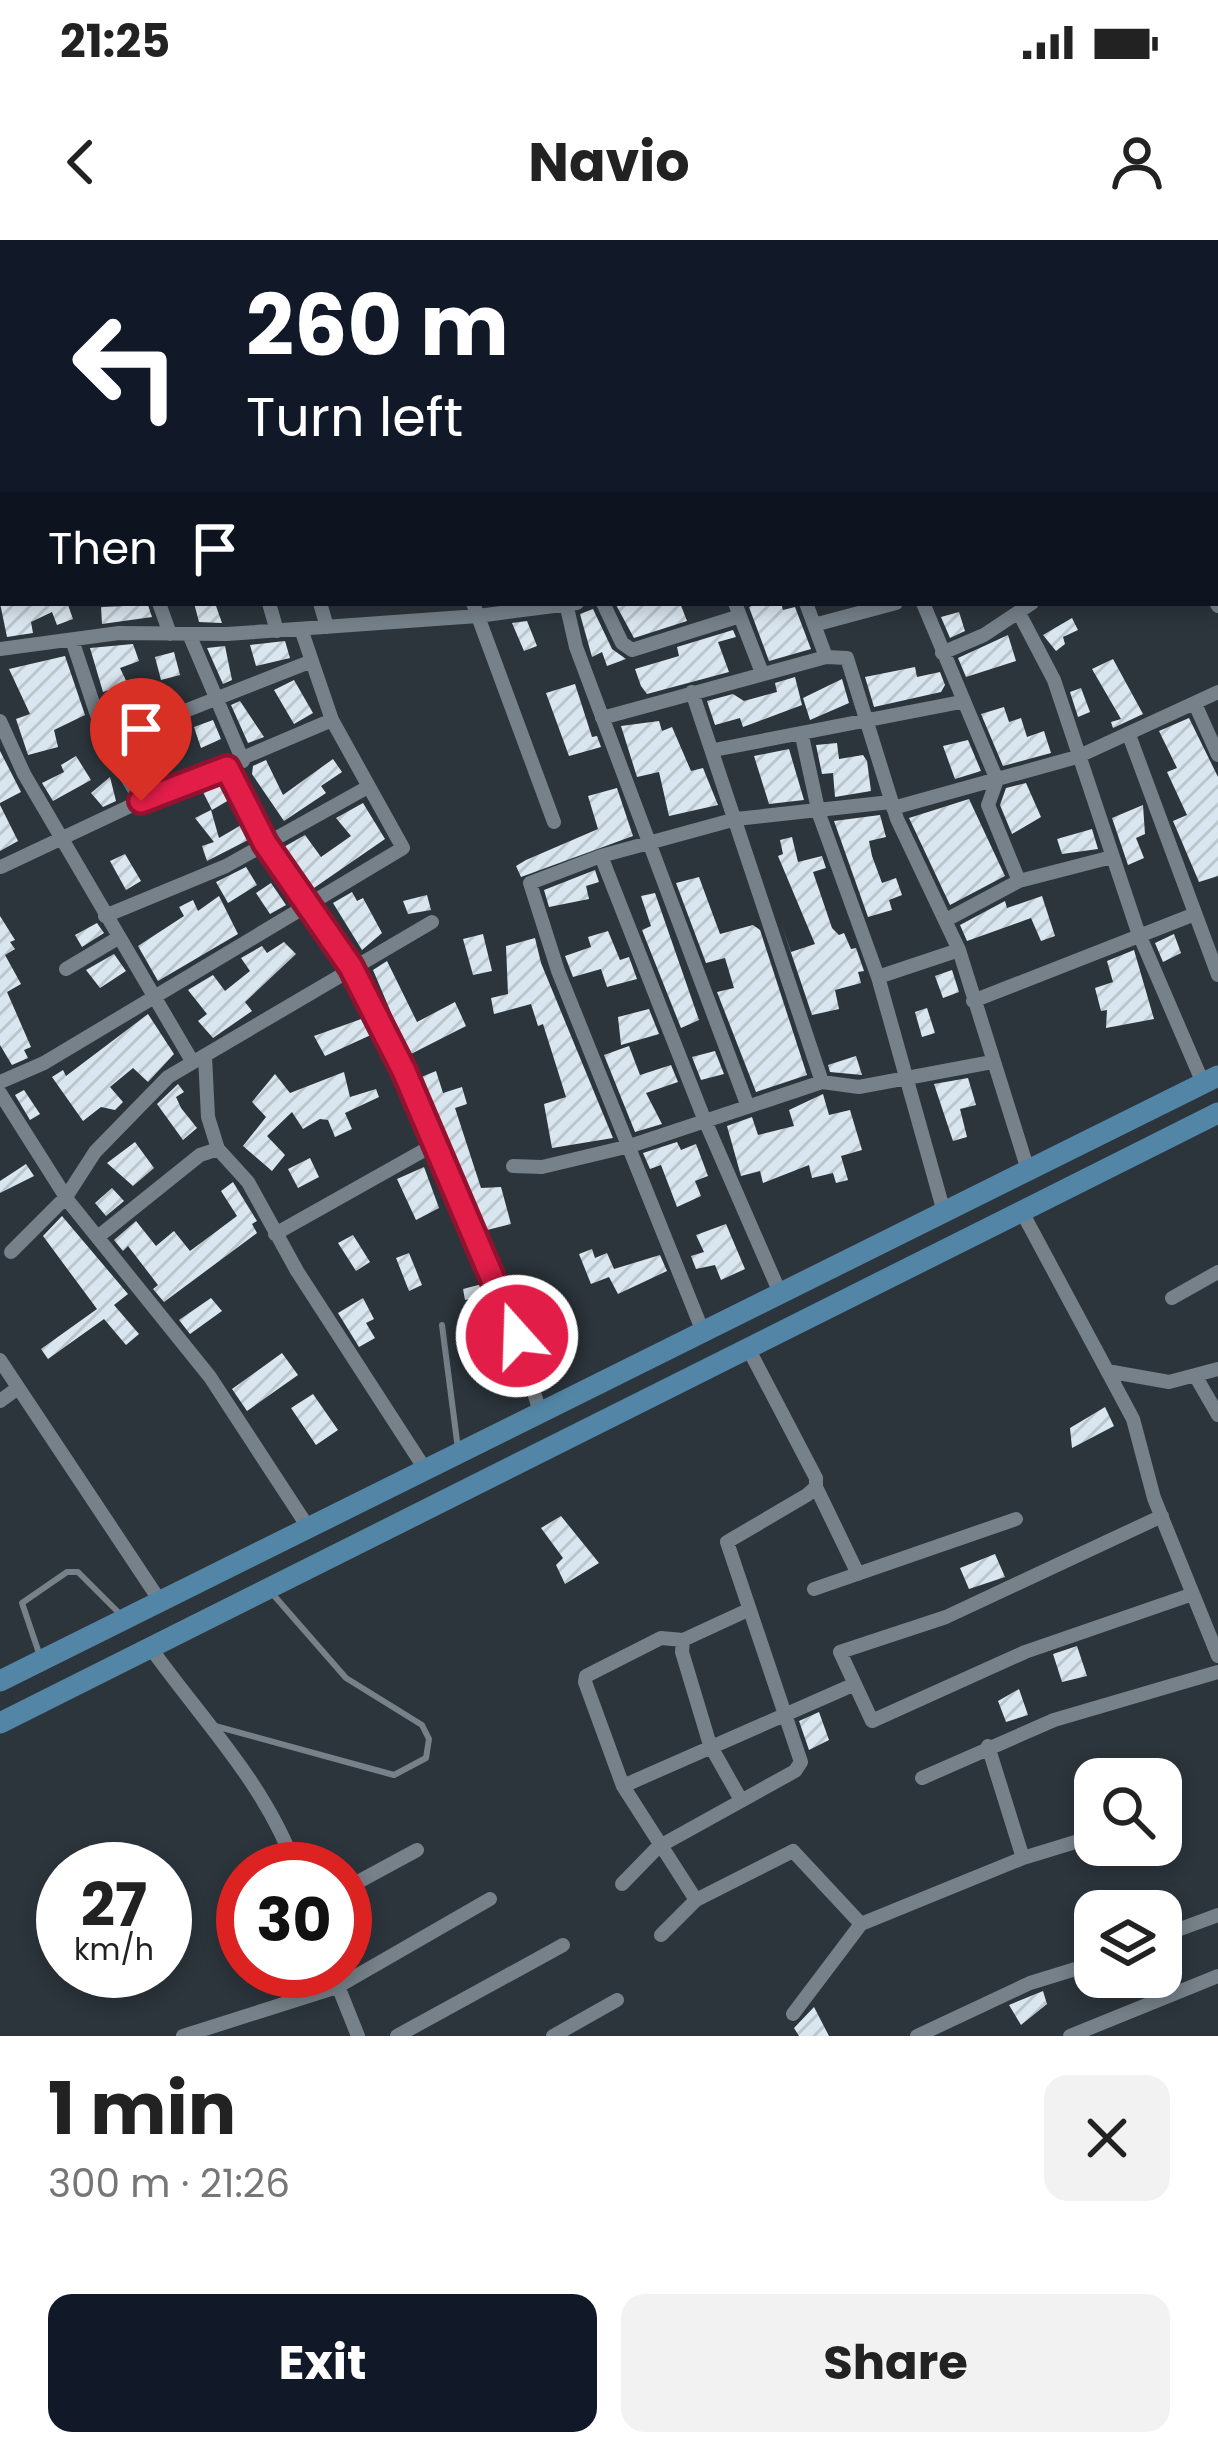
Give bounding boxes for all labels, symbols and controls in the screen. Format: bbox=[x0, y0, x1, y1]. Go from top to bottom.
text: 21:25 bbox=[60, 10, 170, 73]
text: Navio bbox=[528, 124, 690, 200]
icon: back bbox=[48, 129, 114, 195]
icon: person bbox=[1104, 129, 1170, 195]
text: 260 m bbox=[246, 267, 509, 384]
icon: left bbox=[48, 288, 204, 444]
text: Turn left bbox=[246, 379, 463, 455]
icon: arrive bbox=[182, 516, 248, 582]
text: Then bbox=[48, 517, 158, 580]
pin bbox=[90, 678, 192, 801]
icon: arrive bbox=[108, 696, 174, 762]
position arrow bbox=[454, 1273, 580, 1399]
map controls bbox=[1074, 1758, 1182, 1998]
button: search bbox=[1074, 1758, 1182, 1866]
speed limit sign: 30 bbox=[216, 1842, 372, 1998]
text: 27 bbox=[81, 1863, 147, 1947]
button: layers bbox=[1074, 1890, 1182, 1998]
text: km/h bbox=[74, 1928, 154, 1971]
text: 1 min bbox=[48, 2058, 236, 2159]
button: close bbox=[1044, 2075, 1170, 2201]
text: 300 m · 21:26 bbox=[48, 2156, 290, 2211]
button: Exit bbox=[48, 2294, 597, 2432]
button: Share bbox=[621, 2294, 1170, 2432]

